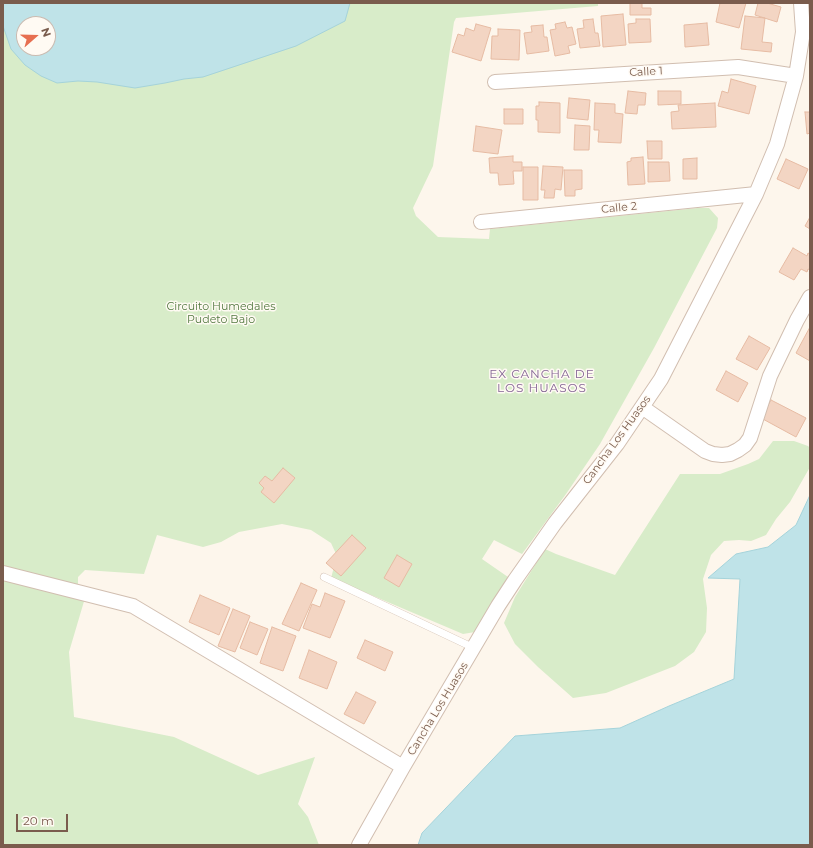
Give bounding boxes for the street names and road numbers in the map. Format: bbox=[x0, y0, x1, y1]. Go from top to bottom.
street label: Calle 1 bbox=[629, 65, 663, 79]
street label: Calle 2 bbox=[600, 200, 638, 216]
street label: Cancha Los Huasos bbox=[580, 393, 654, 487]
street label: Cancha Los Huasos bbox=[405, 660, 471, 758]

